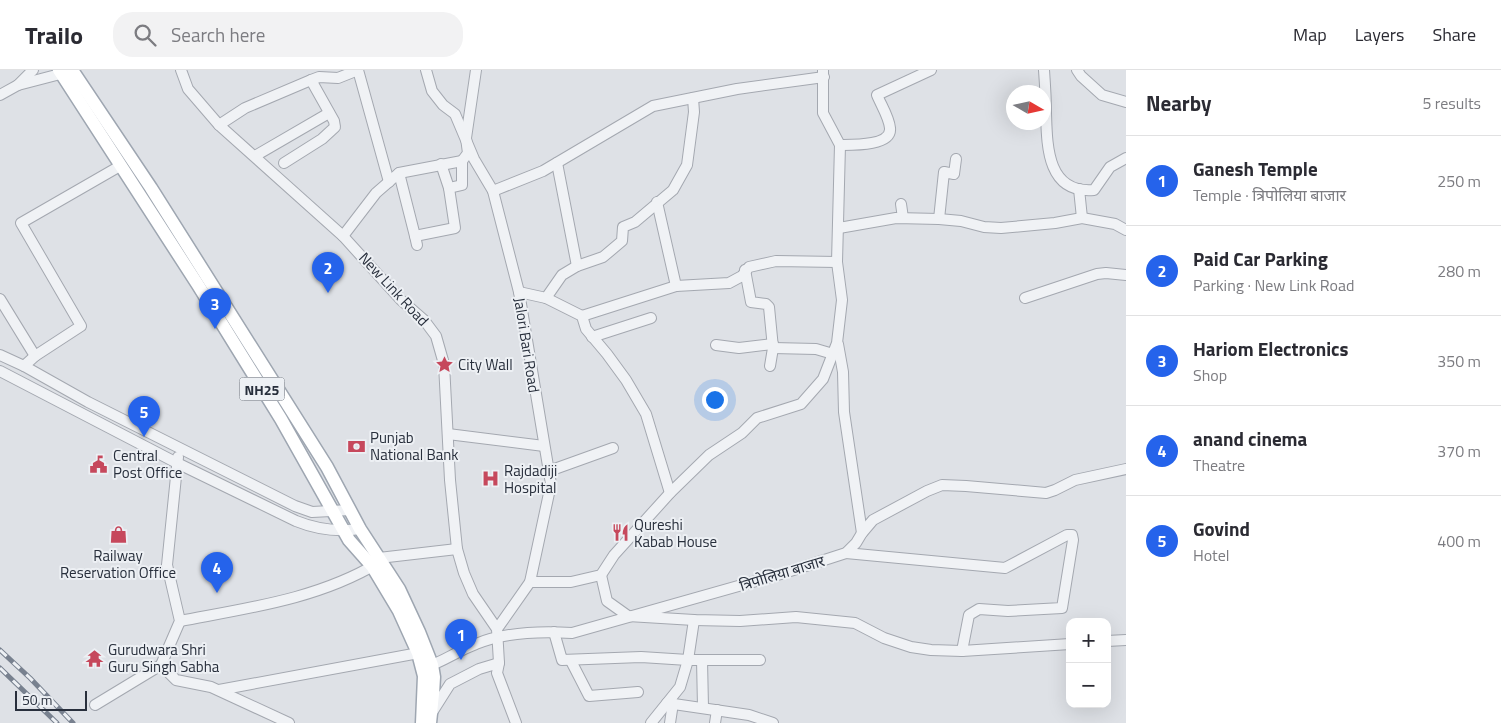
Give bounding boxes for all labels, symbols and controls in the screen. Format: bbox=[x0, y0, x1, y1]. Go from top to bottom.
search box bbox=[113, 12, 463, 57]
text: Trailo bbox=[25, 17, 83, 53]
text: Search here bbox=[171, 20, 265, 49]
icon: search bbox=[131, 21, 159, 49]
text: Map bbox=[1293, 21, 1327, 48]
text: Layers bbox=[1355, 21, 1404, 48]
text: Share bbox=[1432, 21, 1476, 48]
north arrow bbox=[1006, 85, 1051, 130]
text: Nearby bbox=[1146, 87, 1211, 119]
text: 5 results bbox=[1422, 91, 1481, 115]
text: Ganesh Temple bbox=[1193, 154, 1318, 183]
text: 1 bbox=[1158, 169, 1166, 193]
text: 250 m bbox=[1437, 169, 1481, 193]
text: Temple · त्रिपोलिया बाजार bbox=[1193, 183, 1346, 207]
text: Paid Car Parking bbox=[1193, 244, 1328, 273]
street label: New Link Road bbox=[354, 247, 434, 331]
pin: 2 bbox=[312, 252, 344, 293]
text: 2 bbox=[1158, 259, 1166, 283]
text: 280 m bbox=[1437, 259, 1481, 283]
text: Parking · New Link Road bbox=[1193, 273, 1355, 297]
pin: 3 bbox=[199, 288, 231, 329]
street label: Jalori Bari Road bbox=[508, 296, 546, 394]
text: Hariom Electronics bbox=[1193, 334, 1349, 363]
text: 3 bbox=[1158, 349, 1166, 373]
text: 350 m bbox=[1437, 349, 1481, 373]
place label: City Wall bbox=[458, 353, 513, 376]
place icon: City Wall bbox=[434, 354, 454, 374]
text: Shop bbox=[1193, 363, 1227, 387]
road number: NH25 bbox=[240, 378, 284, 400]
your location bbox=[702, 387, 728, 413]
pin: 5 bbox=[128, 396, 160, 437]
text: anand cinema bbox=[1193, 424, 1307, 453]
place label: Punjab National Bank bbox=[370, 426, 458, 466]
bank icon: Punjab National Bank bbox=[346, 436, 366, 456]
text: 4 bbox=[1158, 439, 1166, 463]
text: 370 m bbox=[1437, 439, 1481, 463]
place label: Central Post Office bbox=[113, 444, 182, 484]
text: Theatre bbox=[1193, 453, 1245, 477]
public building icon: Central Post Office bbox=[89, 454, 109, 474]
place label: Rajdadiji Hospital bbox=[504, 459, 557, 499]
hospital icon: Rajdadiji Hospital bbox=[480, 469, 500, 489]
place label: Qureshi Kabab House bbox=[634, 513, 717, 553]
text: Govind bbox=[1193, 514, 1250, 543]
restaurant icon: Qureshi Kabab House bbox=[610, 523, 630, 543]
shop icon: Railway Reservation Office bbox=[108, 524, 128, 544]
text: 5 bbox=[1158, 529, 1166, 553]
text: 400 m bbox=[1437, 529, 1481, 553]
text: Hotel bbox=[1193, 543, 1230, 567]
place label: Railway Reservation Office bbox=[60, 544, 176, 584]
street label: त्रिपोलिया बाजार bbox=[737, 549, 828, 597]
pin: 4 bbox=[201, 552, 233, 593]
map controls bbox=[1066, 618, 1111, 708]
button: + bbox=[1066, 618, 1111, 663]
pin: 1 bbox=[445, 619, 477, 660]
place label: Gurudwara Shri Guru Singh Sabha bbox=[108, 638, 220, 678]
temple icon: Gurudwara Shri Guru Singh Sabha bbox=[84, 648, 104, 668]
button: − bbox=[1066, 663, 1111, 708]
scale bar bbox=[15, 688, 88, 711]
text: 50 m bbox=[22, 689, 52, 710]

